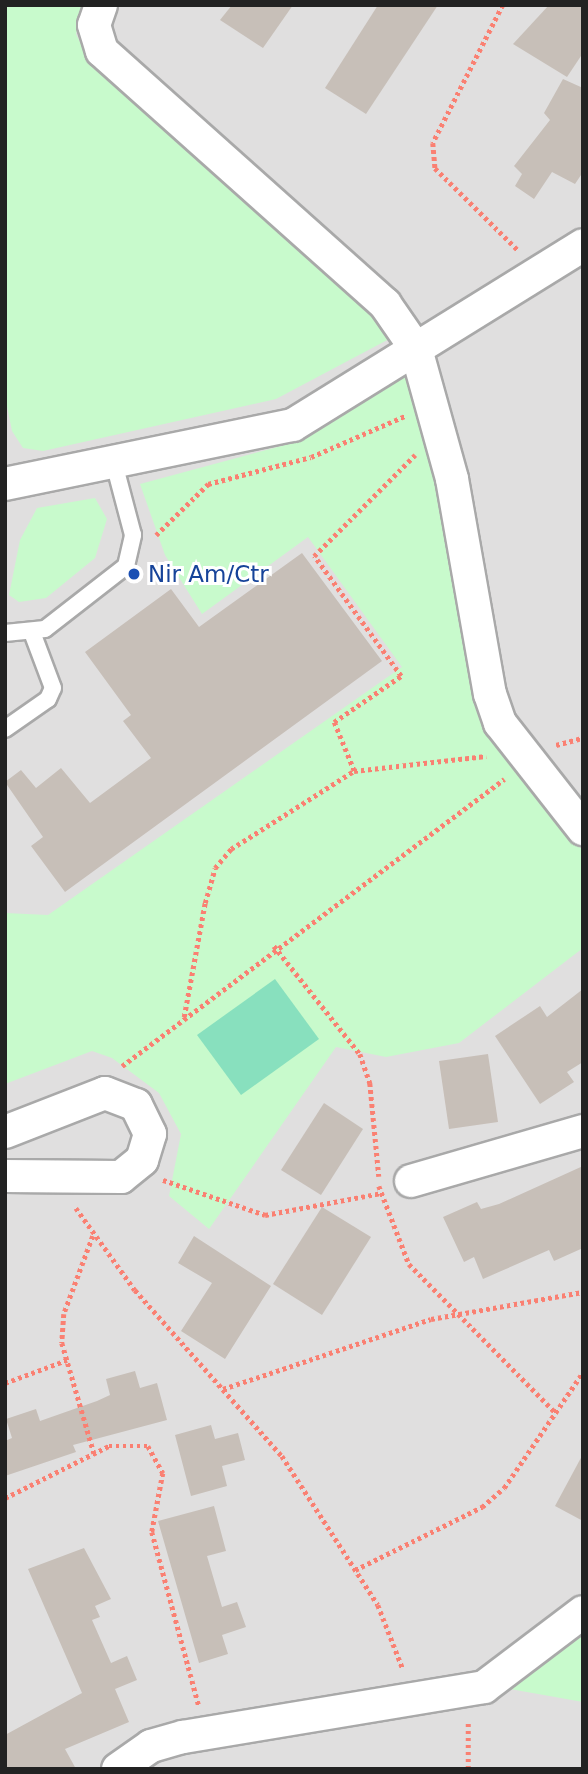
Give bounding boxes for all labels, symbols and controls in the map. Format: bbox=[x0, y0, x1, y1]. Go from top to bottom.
place label: Nir Am/Ctr bbox=[148, 560, 269, 588]
marker: Nir Am/Ctr bbox=[126, 566, 142, 582]

